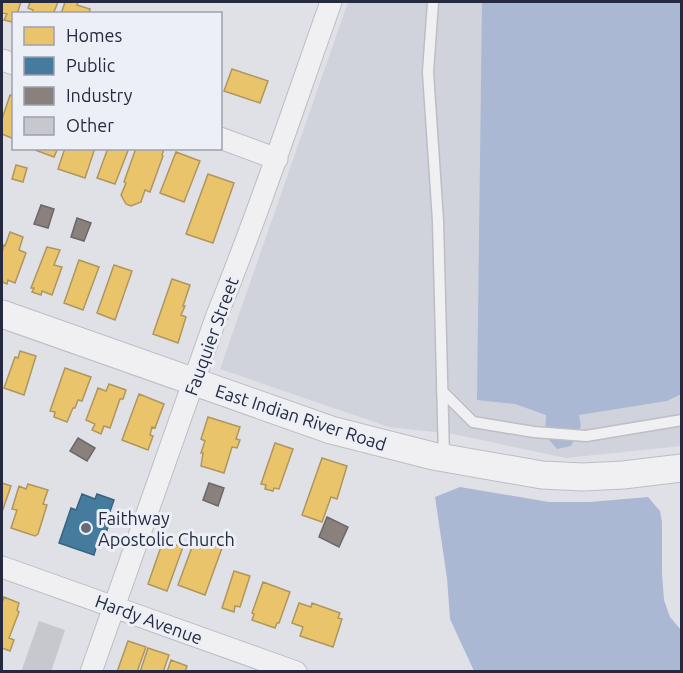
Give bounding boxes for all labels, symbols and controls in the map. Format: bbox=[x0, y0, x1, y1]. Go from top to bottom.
legend bbox=[12, 12, 222, 150]
text: Homes bbox=[66, 25, 123, 45]
text: Public bbox=[66, 55, 115, 75]
text: Industry bbox=[66, 85, 133, 105]
text: Other bbox=[66, 115, 114, 135]
street label: Fauquier Street bbox=[180, 274, 242, 398]
street label: East Indian River Road bbox=[213, 380, 389, 454]
place label: Faithway Apostolic Church bbox=[98, 508, 235, 549]
marker: Faithway Apostolic Church bbox=[79, 521, 93, 535]
street label: Hardy Avenue bbox=[93, 590, 205, 648]

